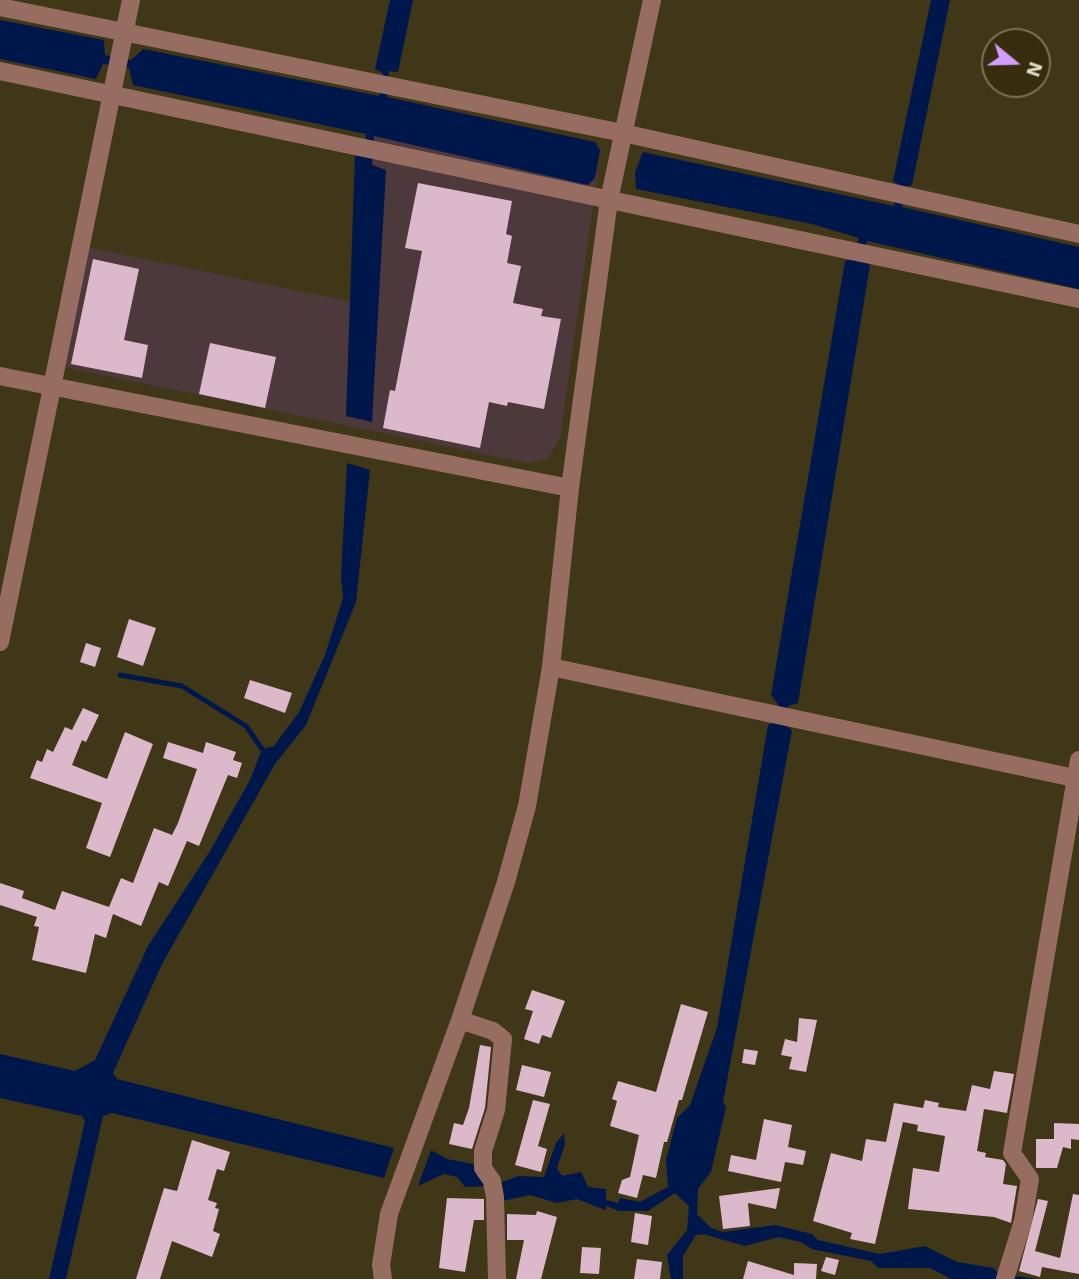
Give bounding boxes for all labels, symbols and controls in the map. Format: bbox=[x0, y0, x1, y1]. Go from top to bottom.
north arrow bbox=[981, 28, 1051, 98]
text: N bbox=[1021, 59, 1048, 80]

